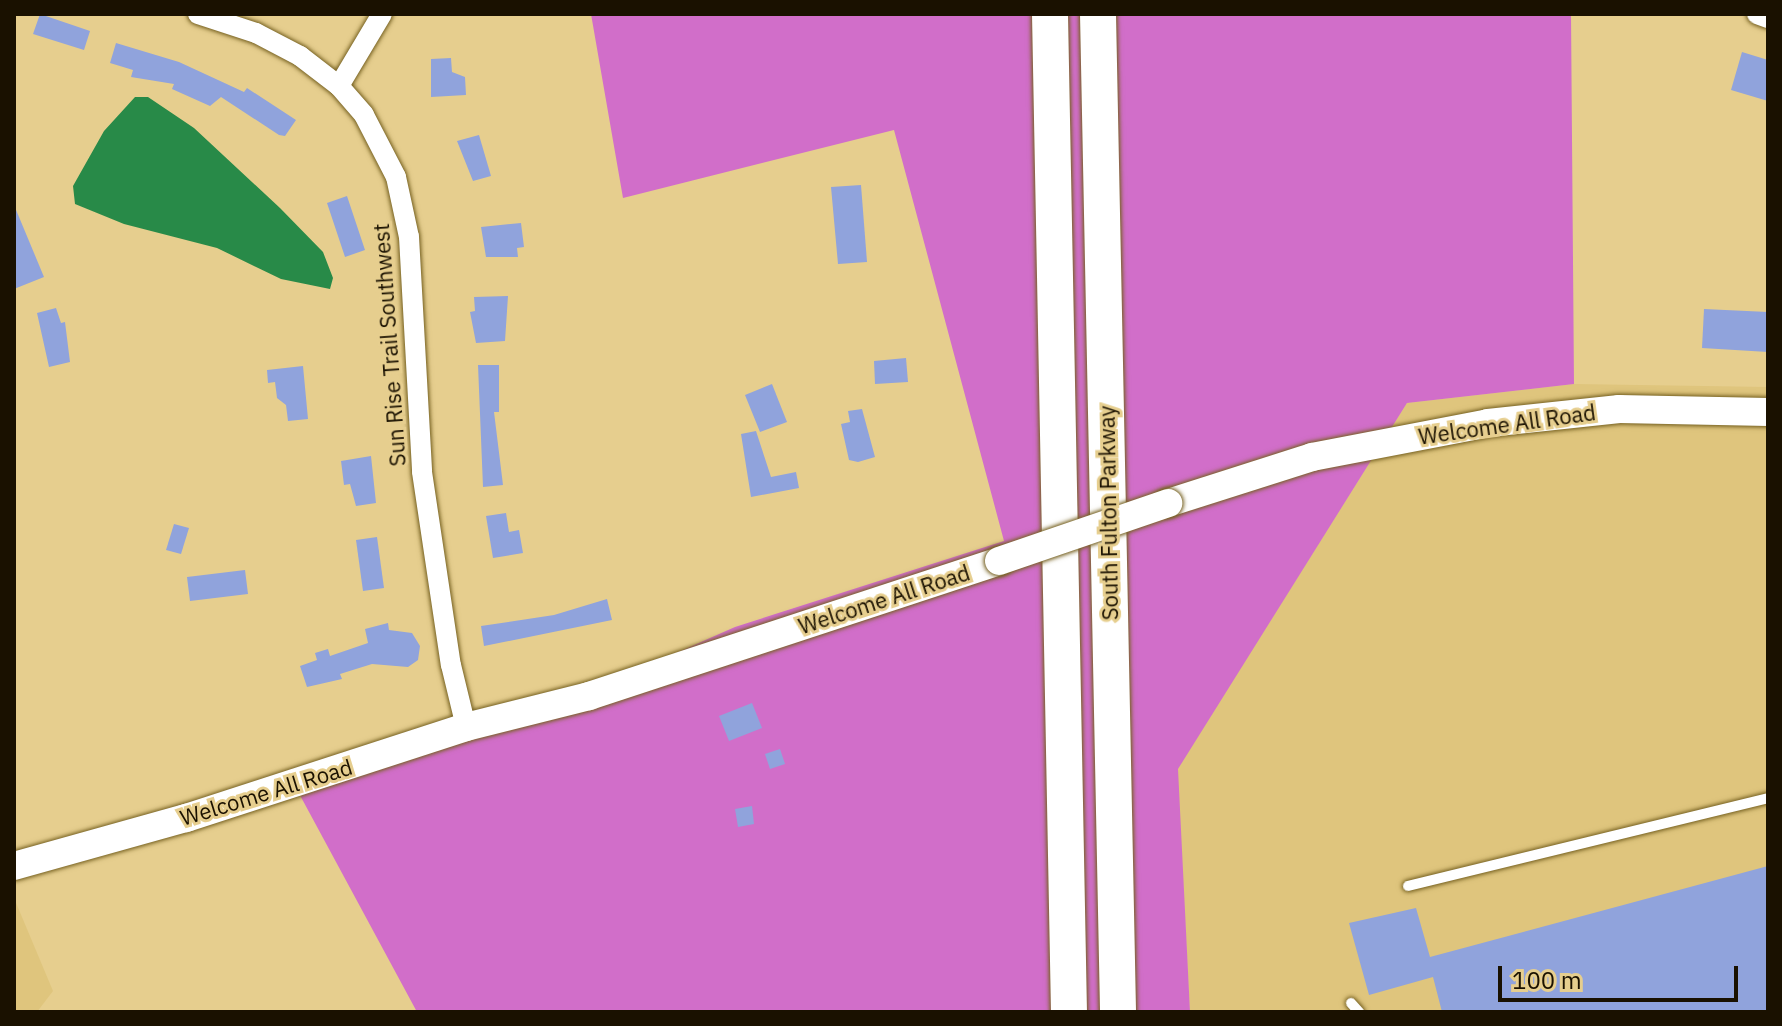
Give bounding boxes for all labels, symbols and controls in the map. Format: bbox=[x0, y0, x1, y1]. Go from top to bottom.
street label: Sun Rise Trail Southwest bbox=[367, 223, 411, 467]
street label: Welcome All Road bbox=[1417, 398, 1597, 450]
street label: South Fulton Parkway bbox=[1093, 405, 1123, 621]
street label: Welcome All Road bbox=[795, 559, 973, 639]
street label: Welcome All Road bbox=[177, 753, 355, 831]
scale bar bbox=[1502, 950, 1742, 1000]
text: 100 m bbox=[1512, 964, 1582, 996]

